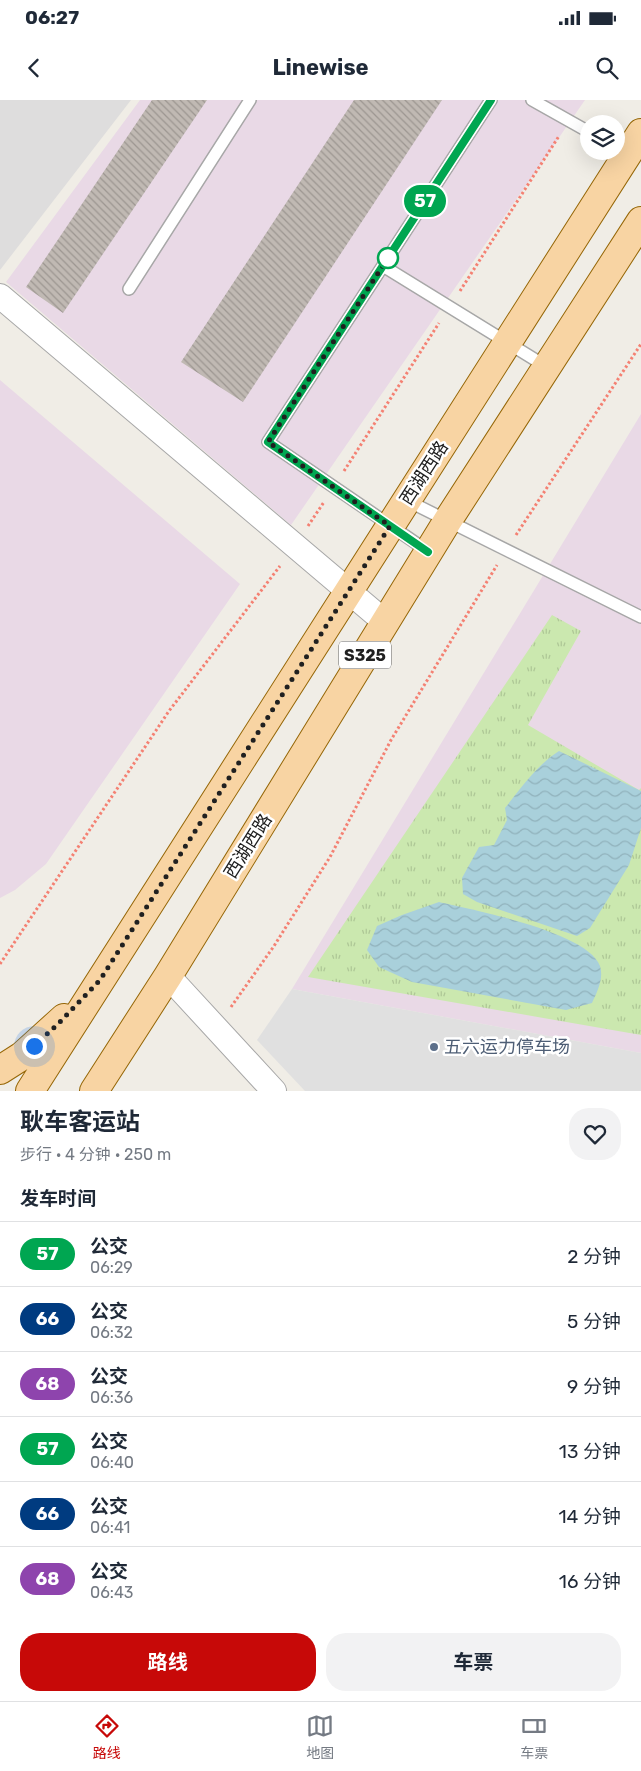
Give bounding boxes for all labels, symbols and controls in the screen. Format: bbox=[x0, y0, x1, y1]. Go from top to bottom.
text: 06:27 bbox=[25, 6, 79, 29]
icon: back bbox=[20, 54, 48, 82]
text: Linewise bbox=[272, 54, 369, 81]
icon: search bbox=[593, 54, 621, 82]
map controls bbox=[580, 115, 625, 160]
button: layers bbox=[580, 115, 625, 160]
line badge: 57 bbox=[402, 185, 448, 217]
text: 57 bbox=[414, 190, 436, 212]
unlabelled marker bbox=[377, 247, 399, 269]
street label: 西湖西路 bbox=[395, 437, 453, 509]
road number: S325 bbox=[339, 642, 391, 668]
street label: 西湖西路 bbox=[220, 810, 276, 882]
your location bbox=[22, 1034, 47, 1059]
place label: 五六运力停车场 bbox=[444, 1036, 570, 1058]
marker: 五六运力停车场 bbox=[428, 1041, 440, 1053]
text: 耿车客运站 bbox=[20, 1108, 140, 1136]
button: heart bbox=[569, 1108, 621, 1160]
text: 步行 · 4 分钟 · 250 m bbox=[20, 1145, 171, 1164]
text: 发车时间 bbox=[20, 1187, 96, 1210]
text: 公交 bbox=[90, 1235, 128, 1258]
text: 57 bbox=[37, 1243, 58, 1265]
text: 2 分钟 bbox=[567, 1245, 621, 1268]
text: 06:29 bbox=[90, 1258, 133, 1277]
text: 公交 bbox=[90, 1300, 128, 1323]
text: 66 bbox=[36, 1308, 59, 1330]
text: 5 分钟 bbox=[567, 1310, 621, 1333]
text: 06:32 bbox=[90, 1323, 133, 1342]
text: 公交 bbox=[90, 1365, 128, 1388]
text: 68 bbox=[36, 1373, 59, 1395]
text: 9 分钟 bbox=[567, 1375, 621, 1398]
text: 06:36 bbox=[90, 1388, 133, 1407]
text: 公交 bbox=[90, 1430, 128, 1453]
text: 57 bbox=[37, 1438, 58, 1460]
text: 13 分钟 bbox=[559, 1440, 621, 1463]
text: 06:40 bbox=[90, 1453, 134, 1472]
text: 公交 bbox=[90, 1495, 128, 1518]
text: 66 bbox=[36, 1503, 59, 1525]
text: 14 分钟 bbox=[558, 1505, 621, 1528]
text: 06:41 bbox=[90, 1518, 130, 1537]
text: 公交 bbox=[90, 1560, 128, 1583]
text: 68 bbox=[36, 1568, 59, 1590]
text: 16 分钟 bbox=[559, 1570, 621, 1593]
text: 06:43 bbox=[90, 1583, 133, 1602]
button: 路线 bbox=[20, 1633, 316, 1691]
button: 车票 bbox=[326, 1633, 621, 1691]
tab: 路线 bbox=[93, 1712, 121, 1762]
tab: 地图 bbox=[306, 1712, 334, 1762]
tab: 车票 bbox=[520, 1712, 548, 1762]

